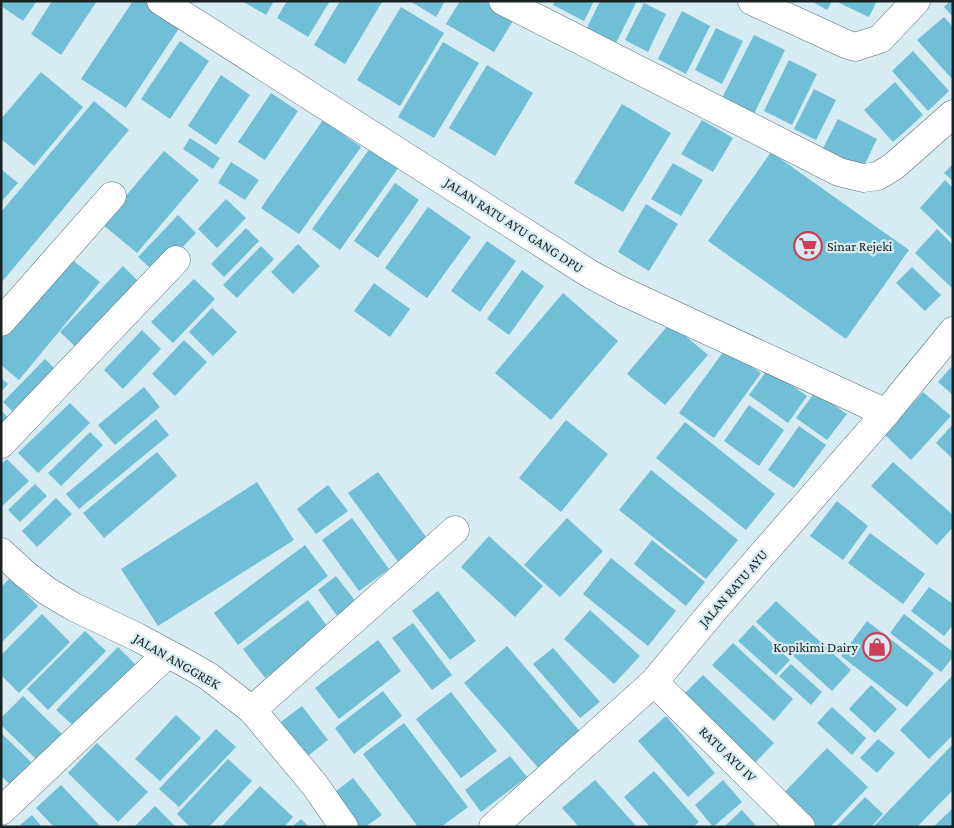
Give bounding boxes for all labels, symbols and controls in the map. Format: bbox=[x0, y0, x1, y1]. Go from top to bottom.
street label: JALAN RATU AYU GANG DPU bbox=[440, 173, 586, 276]
supermarket icon: Sinar Rejeki bbox=[793, 231, 823, 261]
place label: Sinar Rejeki bbox=[827, 238, 893, 255]
street label: JALAN RATU AYU bbox=[694, 546, 771, 631]
street label: JALAN ANGGREK bbox=[129, 629, 224, 693]
shop icon: Kopikimi Dairy bbox=[862, 632, 892, 662]
place label: Kopikimi Dairy bbox=[773, 639, 859, 655]
street label: RATU AYU IV bbox=[696, 723, 760, 785]

